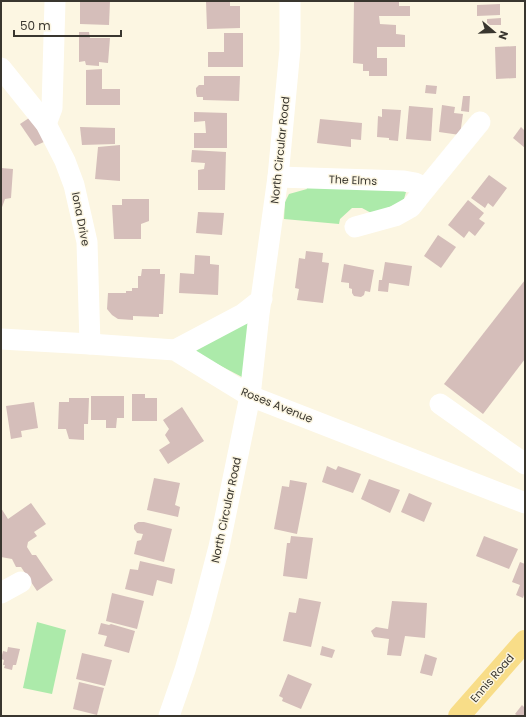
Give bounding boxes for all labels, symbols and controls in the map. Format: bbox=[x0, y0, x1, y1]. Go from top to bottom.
scale bar bbox=[14, 12, 121, 38]
north arrow bbox=[474, 12, 514, 52]
text: 50 m bbox=[20, 17, 51, 34]
text: N bbox=[495, 29, 512, 42]
street label: North Circular Road bbox=[266, 96, 294, 204]
street label: The Elms bbox=[329, 171, 378, 189]
street label: Iona Drive bbox=[68, 191, 94, 248]
street label: Roses Avenue bbox=[239, 383, 316, 427]
street label: North Circular Road bbox=[207, 456, 245, 564]
street label: Ennis Road bbox=[466, 650, 518, 706]

